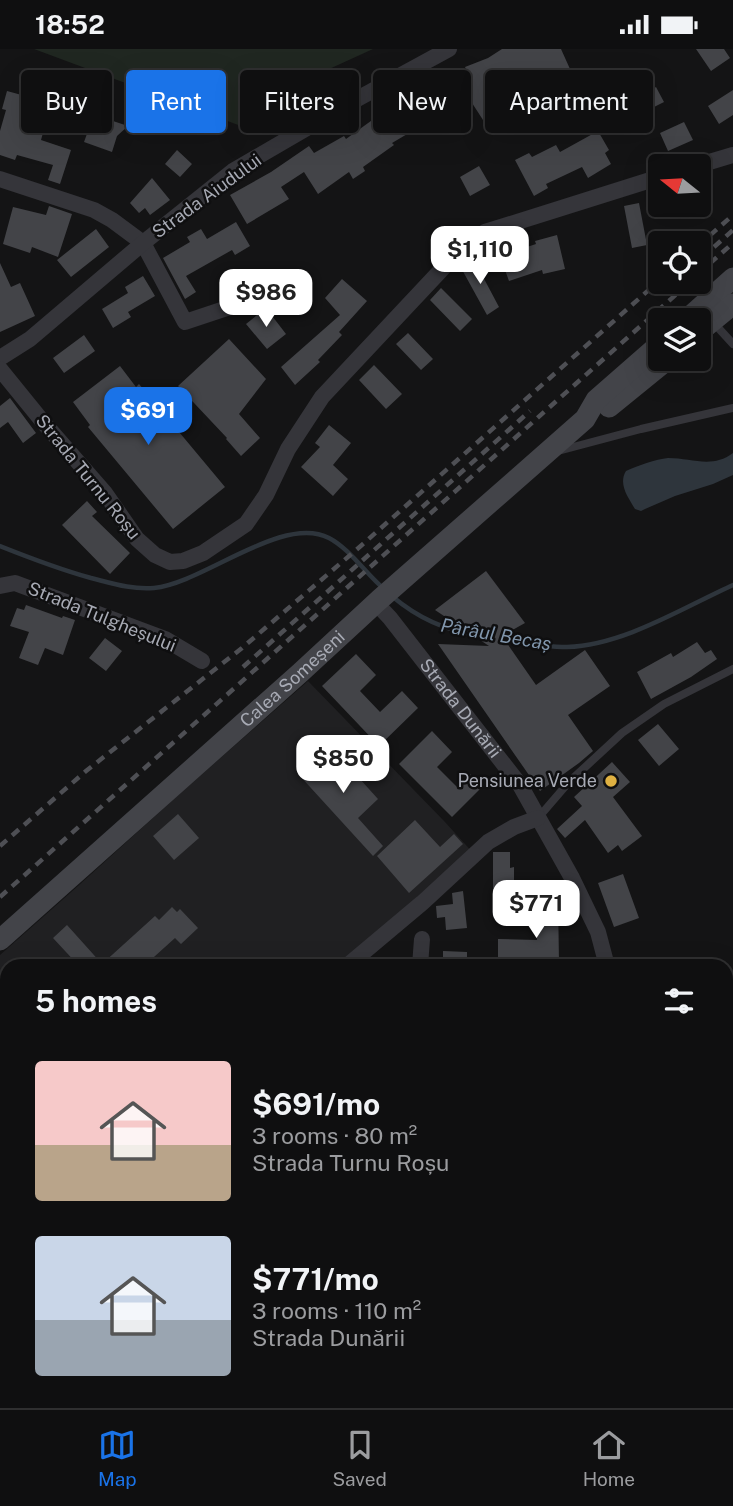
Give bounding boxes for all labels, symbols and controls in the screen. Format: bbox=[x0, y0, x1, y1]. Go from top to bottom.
text: 18:52 bbox=[35, 9, 105, 40]
chip: Buy bbox=[21, 70, 112, 133]
chip: Rent bbox=[126, 70, 226, 133]
chip: Filters bbox=[240, 70, 359, 133]
chip: New bbox=[373, 70, 471, 133]
chip: Apartment bbox=[485, 70, 653, 133]
street label: Strada Aiudului bbox=[148, 149, 265, 242]
north arrow bbox=[648, 154, 710, 217]
map controls bbox=[648, 154, 711, 371]
pin: $1,110 bbox=[423, 226, 537, 286]
button: locate bbox=[648, 231, 711, 294]
text: $1,110 bbox=[447, 235, 513, 262]
pin: $986 bbox=[225, 269, 307, 329]
text: $986 bbox=[235, 278, 297, 305]
button: layers bbox=[648, 308, 711, 371]
pin: $691 bbox=[107, 387, 189, 447]
text: $691 bbox=[120, 396, 176, 423]
street label: Strada Turnu Roșu bbox=[32, 410, 145, 543]
street label: Strada Tulgheșului bbox=[25, 577, 179, 656]
water label: Pârâul Becaș bbox=[439, 613, 553, 655]
street label: Calea Someșeni bbox=[236, 626, 349, 731]
street label: Strada Dunării bbox=[416, 654, 506, 762]
pin: $850 bbox=[302, 735, 384, 795]
text: $850 bbox=[312, 744, 374, 771]
place label: Pensiunea Verde bbox=[457, 770, 597, 791]
marker: Pensiunea Verde bbox=[603, 773, 619, 789]
pin: $771 bbox=[495, 881, 577, 940]
text: $771 bbox=[509, 889, 563, 916]
icon: filters bbox=[660, 982, 698, 1020]
text: 5 homes bbox=[35, 983, 157, 1019]
text: $691/mo bbox=[252, 1086, 380, 1122]
icon: home bbox=[91, 1089, 175, 1173]
text: 3 rooms · 80 m² bbox=[252, 1122, 417, 1149]
text: Strada Turnu Roșu bbox=[252, 1149, 449, 1176]
text: $771/mo bbox=[252, 1261, 379, 1297]
icon: home bbox=[91, 1264, 175, 1348]
text: 3 rooms · 110 m² bbox=[252, 1297, 421, 1324]
text: Strada Dunării bbox=[252, 1324, 405, 1351]
tab: Map bbox=[98, 1426, 137, 1490]
tab: Saved bbox=[332, 1426, 387, 1490]
tab: Home bbox=[583, 1426, 635, 1490]

